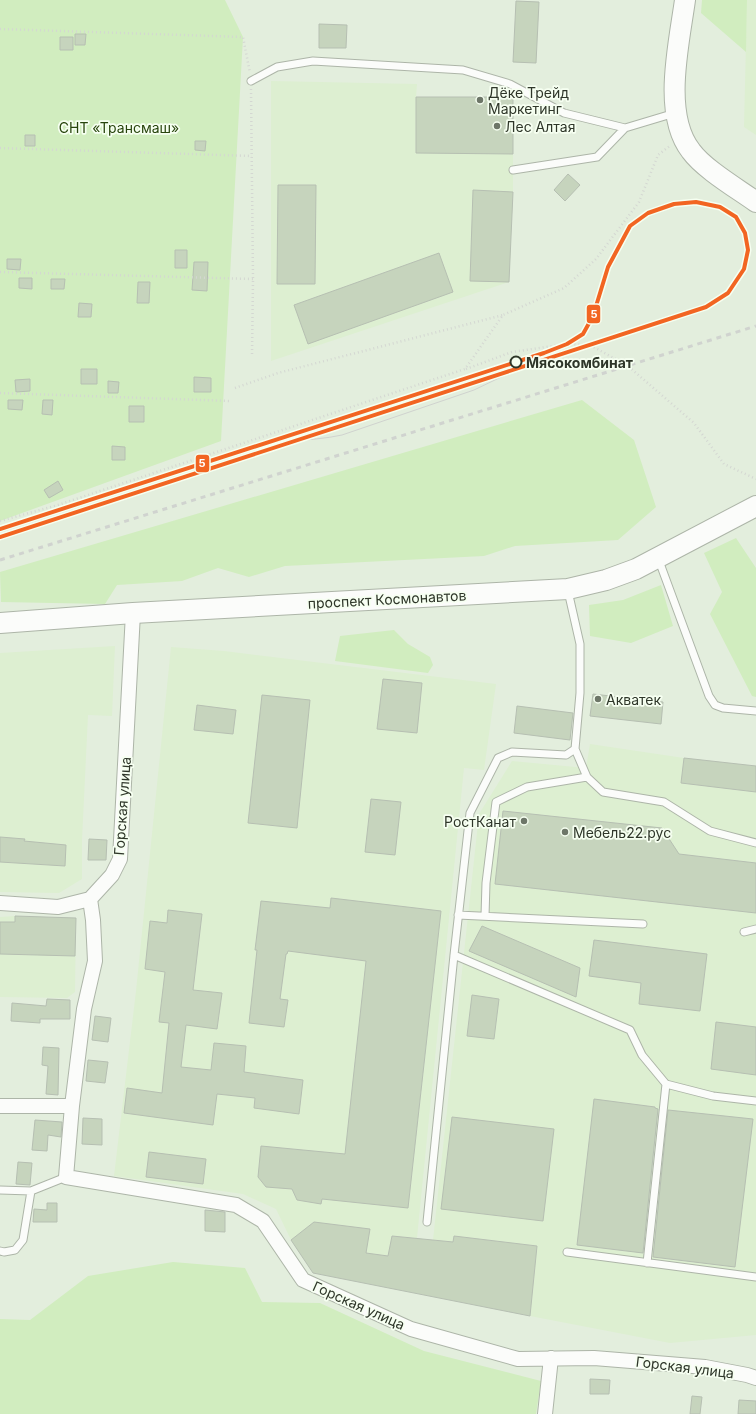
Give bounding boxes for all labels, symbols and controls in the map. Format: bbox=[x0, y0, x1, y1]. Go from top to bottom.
place label: Дёке Трейд Маркетинг bbox=[488, 84, 569, 117]
marker: Дёке Трейд Маркетинг bbox=[475, 95, 485, 105]
place label: Лес Алтая bbox=[505, 118, 575, 135]
park label: СНТ «Трансмаш» bbox=[59, 119, 179, 136]
marker: Лес Алтая bbox=[492, 121, 502, 131]
line badge: 5 bbox=[586, 304, 601, 324]
text: 5 bbox=[590, 307, 598, 321]
place label: Мясокомбинат bbox=[526, 354, 633, 371]
marker: Мясокомбинат bbox=[509, 355, 523, 369]
line badge: 5 bbox=[195, 454, 210, 473]
text: 5 bbox=[198, 456, 206, 470]
street label: проспект Космонавтов bbox=[307, 586, 467, 612]
place label: Акватек bbox=[606, 691, 661, 708]
marker: Акватек bbox=[593, 694, 603, 704]
street label: Горская улица bbox=[110, 756, 134, 856]
place label: РостКанат bbox=[444, 813, 516, 830]
marker: РостКанат bbox=[519, 816, 529, 826]
place label: Мебель22.рус bbox=[573, 824, 671, 841]
marker: Мебель22.рус bbox=[560, 827, 570, 837]
street label: Горская улица bbox=[310, 1277, 408, 1333]
street label: Горская улица bbox=[635, 1353, 735, 1381]

